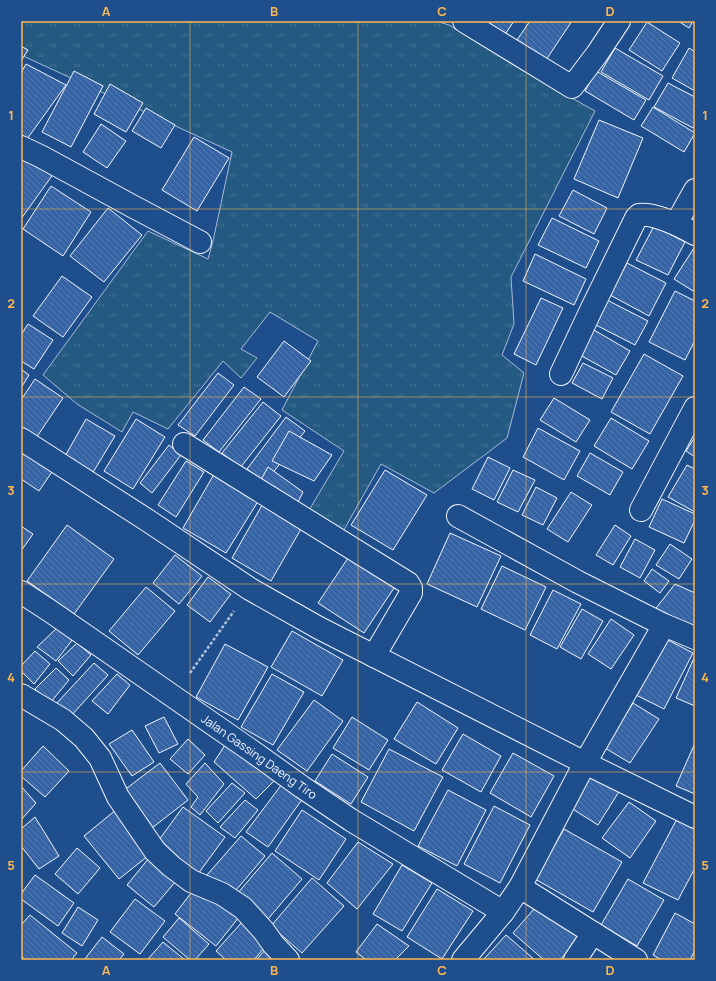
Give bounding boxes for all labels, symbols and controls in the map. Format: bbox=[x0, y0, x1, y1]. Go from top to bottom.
text: A bbox=[102, 2, 111, 20]
text: B bbox=[270, 2, 278, 20]
text: C bbox=[437, 2, 447, 20]
text: D bbox=[605, 2, 615, 20]
text: 1 bbox=[8, 106, 14, 124]
text: 1 bbox=[702, 106, 708, 124]
text: 2 bbox=[7, 294, 15, 312]
text: 2 bbox=[701, 294, 709, 312]
text: 3 bbox=[7, 481, 15, 499]
text: 3 bbox=[701, 481, 709, 499]
text: 4 bbox=[7, 668, 15, 686]
text: 4 bbox=[701, 668, 709, 686]
street label: Jalan Gassing Daeng Tiro bbox=[198, 710, 321, 803]
text: 5 bbox=[7, 856, 15, 874]
text: 5 bbox=[701, 856, 709, 874]
text: A bbox=[102, 961, 111, 979]
text: B bbox=[270, 961, 278, 979]
text: C bbox=[437, 961, 447, 979]
text: D bbox=[605, 961, 615, 979]

